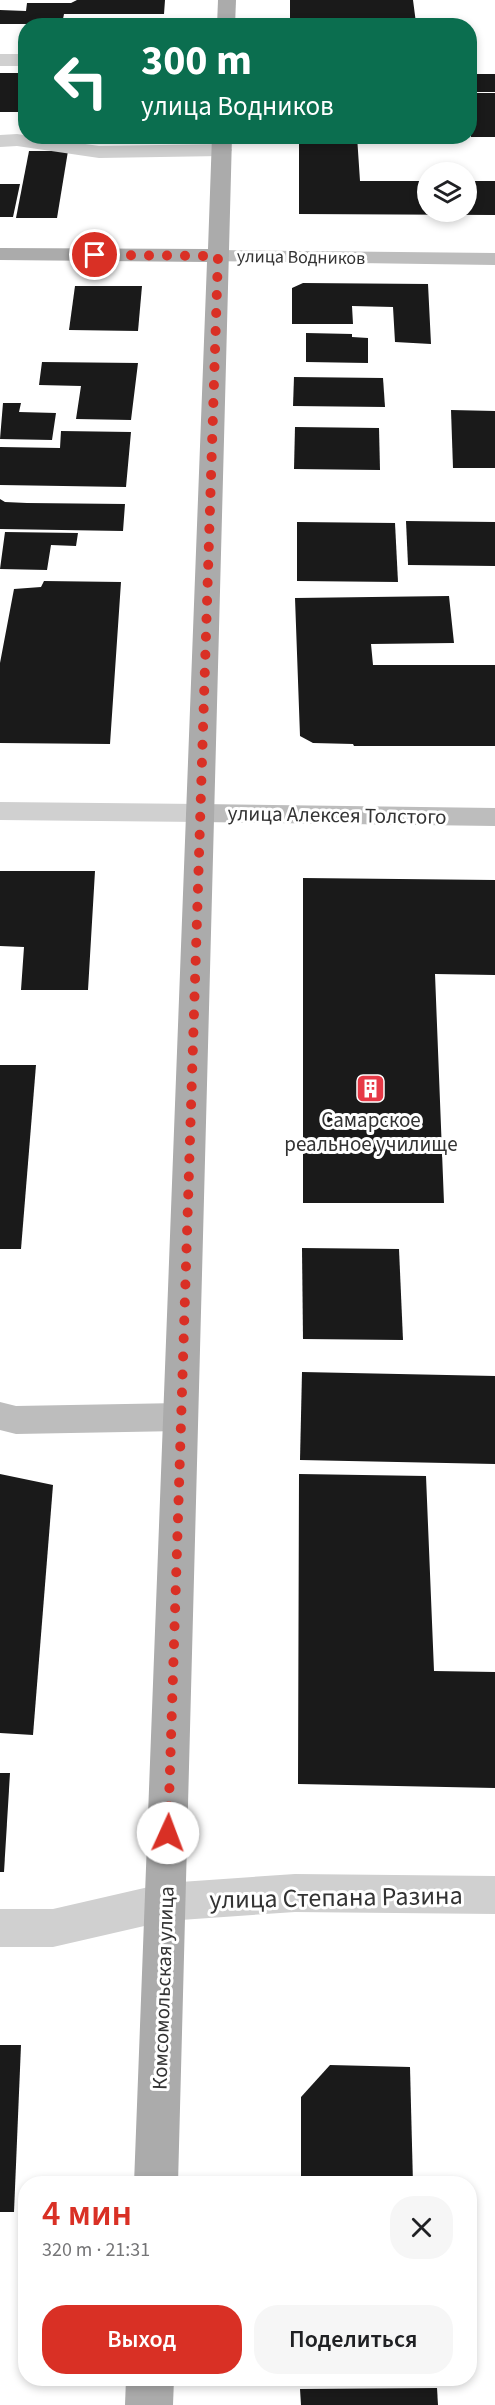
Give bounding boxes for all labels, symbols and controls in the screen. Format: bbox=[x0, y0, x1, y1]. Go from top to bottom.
text: 300 m bbox=[141, 31, 252, 91]
icon: left bbox=[42, 42, 120, 120]
text: улица Водников bbox=[141, 87, 334, 126]
map controls bbox=[417, 162, 477, 222]
button: layers bbox=[417, 162, 477, 222]
pin bbox=[69, 229, 120, 280]
icon: arrive bbox=[78, 238, 111, 271]
street label: улица Водников bbox=[237, 244, 365, 271]
street label: улица Алексея Толстого bbox=[227, 798, 447, 832]
building icon: Самарское реальное училище bbox=[355, 1073, 387, 1105]
place label: Самарское реальное училище bbox=[284, 1105, 458, 1159]
position arrow bbox=[136, 1801, 200, 1865]
street label: улица Степана Разина bbox=[209, 1877, 463, 1918]
street label: Комсомольская улица bbox=[144, 1886, 182, 2090]
text: 4 мин bbox=[42, 2188, 132, 2239]
button: close bbox=[390, 2196, 453, 2259]
text: 320 m · 21:31 bbox=[42, 2236, 150, 2264]
button: Выход bbox=[42, 2305, 242, 2374]
button: Поделиться bbox=[254, 2305, 453, 2374]

